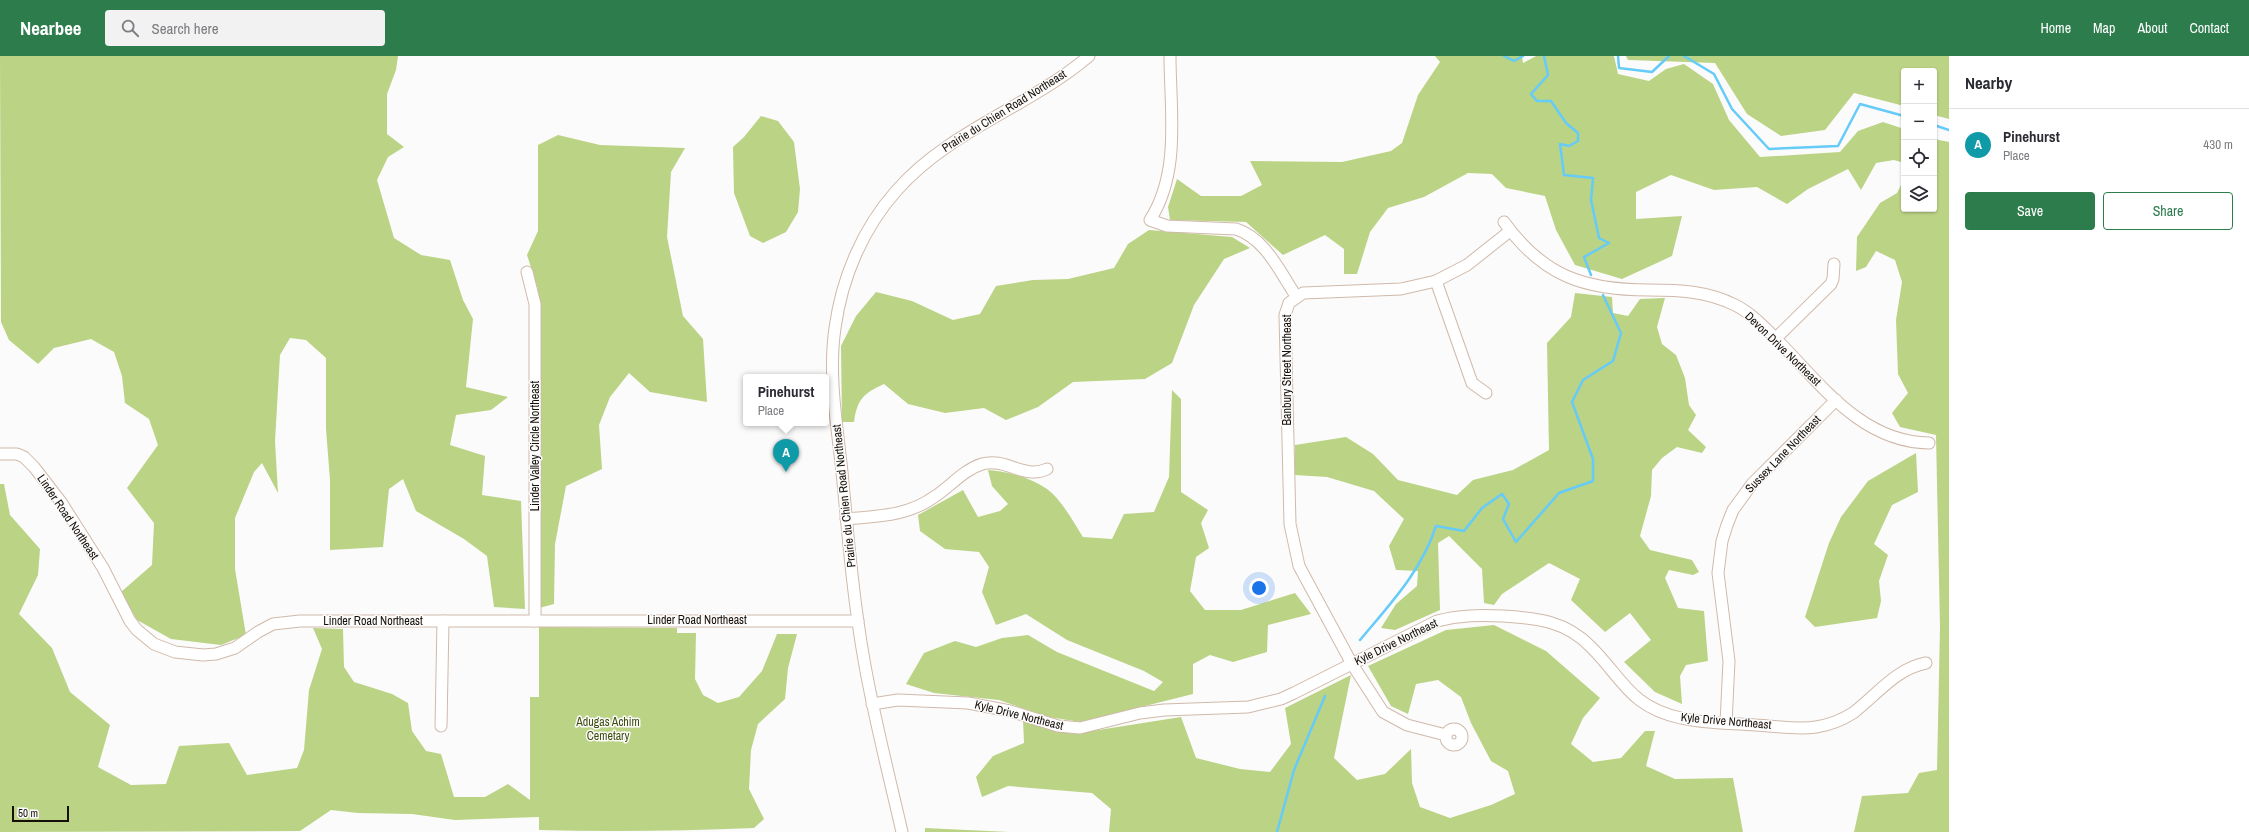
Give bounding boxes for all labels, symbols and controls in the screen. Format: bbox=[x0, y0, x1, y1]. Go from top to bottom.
search box bbox=[105, 10, 385, 46]
text: Nearbee bbox=[20, 15, 81, 41]
icon: search bbox=[119, 17, 141, 39]
text: Search here bbox=[151, 18, 219, 39]
text: Home bbox=[2040, 19, 2071, 37]
text: Map bbox=[2093, 19, 2115, 37]
text: About bbox=[2137, 19, 2167, 37]
text: Contact bbox=[2189, 19, 2229, 37]
street label: Prairie du Chien Road Northeast bbox=[939, 66, 1069, 156]
map controls bbox=[1901, 68, 1937, 212]
button: + bbox=[1901, 68, 1937, 104]
text: Nearby bbox=[1965, 71, 2012, 94]
button: − bbox=[1901, 104, 1937, 140]
text: Pinehurst bbox=[2003, 126, 2060, 147]
text: A bbox=[1974, 136, 1982, 153]
text: 430 m bbox=[2203, 136, 2233, 153]
button: locate bbox=[1901, 140, 1937, 176]
text: Place bbox=[2003, 147, 2030, 164]
button: layers bbox=[1901, 176, 1937, 212]
button: Save bbox=[1965, 192, 2095, 230]
button: Share bbox=[2103, 192, 2233, 230]
street label: Devon Drive Northeast bbox=[1741, 308, 1825, 390]
street label: Banbury Street Northeast bbox=[1279, 314, 1295, 426]
popup bbox=[743, 374, 829, 426]
street label: Linder Valley Circle Northeast bbox=[527, 380, 543, 511]
text: Pinehurst bbox=[758, 381, 814, 402]
text: Place bbox=[758, 402, 784, 419]
street label: Sussex Lane Northeast bbox=[1742, 411, 1824, 496]
street label: Prairie du Chien Road Northeast bbox=[828, 423, 859, 568]
pin: A bbox=[773, 439, 799, 472]
street label: Linder Road Northeast bbox=[34, 471, 103, 563]
your location bbox=[1249, 578, 1269, 598]
street label: Linder Road Northeast bbox=[647, 612, 747, 628]
street label: Linder Road Northeast bbox=[323, 613, 423, 629]
street label: Kyle Drive Northeast bbox=[1352, 615, 1441, 669]
street label: Kyle Drive Northeast bbox=[973, 696, 1065, 734]
street label: Kyle Drive Northeast bbox=[1680, 709, 1772, 733]
park label: Adugas Achim Cemetary bbox=[575, 714, 640, 744]
scale bar bbox=[12, 804, 69, 823]
text: 50 m bbox=[18, 806, 38, 820]

